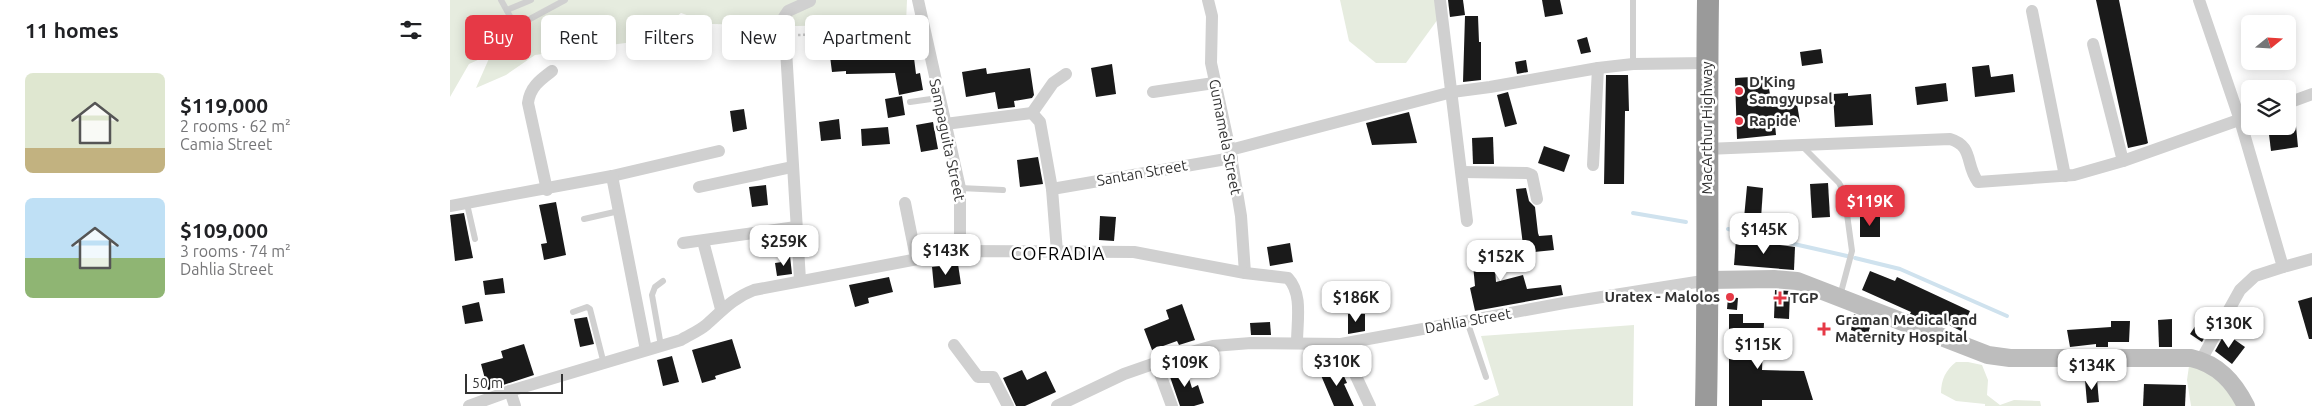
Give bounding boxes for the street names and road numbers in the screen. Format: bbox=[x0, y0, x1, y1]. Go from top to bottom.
street label: MacArthur Highway bbox=[1698, 61, 1715, 195]
street label: Sampaguita Street bbox=[926, 77, 969, 203]
street label: Gumamela Street bbox=[1206, 78, 1245, 196]
street label: Santan Street bbox=[1095, 156, 1189, 189]
street label: Dahlia Street bbox=[1423, 305, 1513, 336]

